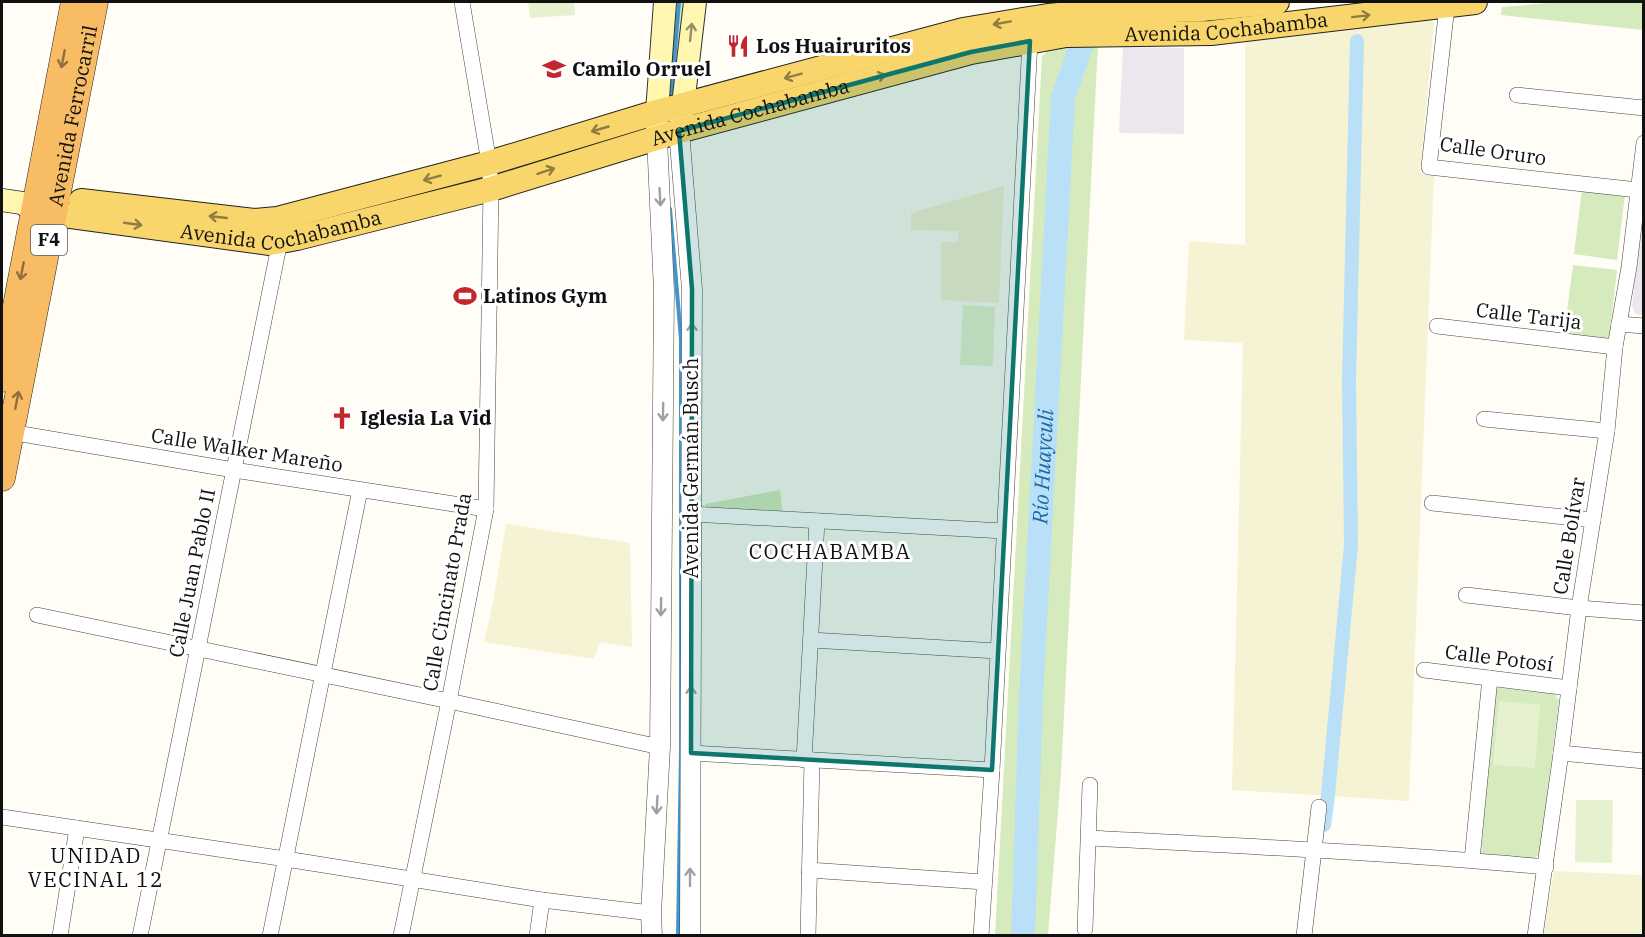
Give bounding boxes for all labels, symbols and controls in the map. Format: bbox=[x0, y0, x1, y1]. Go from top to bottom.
street label: Avenida Cochabamba bbox=[1124, 5, 1329, 47]
one-way arrow bbox=[1350, 11, 1370, 22]
one-way arrow bbox=[993, 18, 1013, 29]
street label: Avenida Ferrocarril bbox=[41, 23, 103, 209]
one-way arrow bbox=[686, 23, 697, 43]
place label: Los Huairuritos bbox=[756, 32, 911, 59]
restaurant icon: Los Huairuritos bbox=[725, 33, 751, 59]
one-way arrow bbox=[57, 49, 68, 68]
place label: Camilo Orruel bbox=[572, 55, 711, 82]
school or university icon: Camilo Orruel bbox=[541, 56, 567, 82]
one-way arrow bbox=[784, 70, 803, 82]
one-way arrow bbox=[867, 71, 886, 82]
street label: Avenida Cochabamba bbox=[648, 72, 852, 152]
one-way arrow bbox=[591, 124, 610, 135]
street label: Calle Oruro bbox=[1438, 130, 1548, 171]
one-way arrow bbox=[536, 165, 555, 176]
one-way arrow bbox=[423, 173, 442, 184]
one-way arrow bbox=[654, 186, 665, 206]
street label: Avenida Cochabamba bbox=[179, 203, 384, 256]
one-way arrow bbox=[209, 211, 229, 222]
one-way arrow bbox=[122, 219, 142, 230]
road number: F4 bbox=[31, 225, 67, 255]
one-way arrow bbox=[16, 261, 27, 280]
place label: Latinos Gym bbox=[483, 282, 607, 309]
sports icon: Latinos Gym bbox=[452, 283, 478, 309]
street label: Calle Tarija bbox=[1475, 296, 1584, 335]
one-way arrow bbox=[686, 322, 698, 342]
street label: Avenida Germán Busch bbox=[677, 358, 704, 578]
one-way arrow bbox=[12, 391, 23, 411]
one-way arrow bbox=[657, 402, 669, 422]
place label: Iglesia La Vid bbox=[360, 404, 492, 431]
church icon: Iglesia La Vid bbox=[329, 405, 355, 431]
water label: Río Huayculi bbox=[1025, 407, 1059, 526]
street label: Calle Walker Mareño bbox=[149, 421, 345, 478]
street label: Calle Bolívar bbox=[1546, 475, 1591, 596]
street label: Calle Juan Pablo II bbox=[162, 486, 221, 660]
street label: Calle Cincinato Prada bbox=[416, 490, 477, 693]
district label: COCHABAMBA bbox=[749, 537, 911, 565]
one-way arrow bbox=[655, 597, 667, 617]
street label: Calle Potosí bbox=[1443, 637, 1555, 678]
one-way arrow bbox=[685, 685, 697, 705]
one-way arrow bbox=[651, 795, 662, 815]
district label: UNIDAD VECINAL 12 bbox=[28, 841, 164, 893]
one-way arrow bbox=[684, 868, 696, 888]

